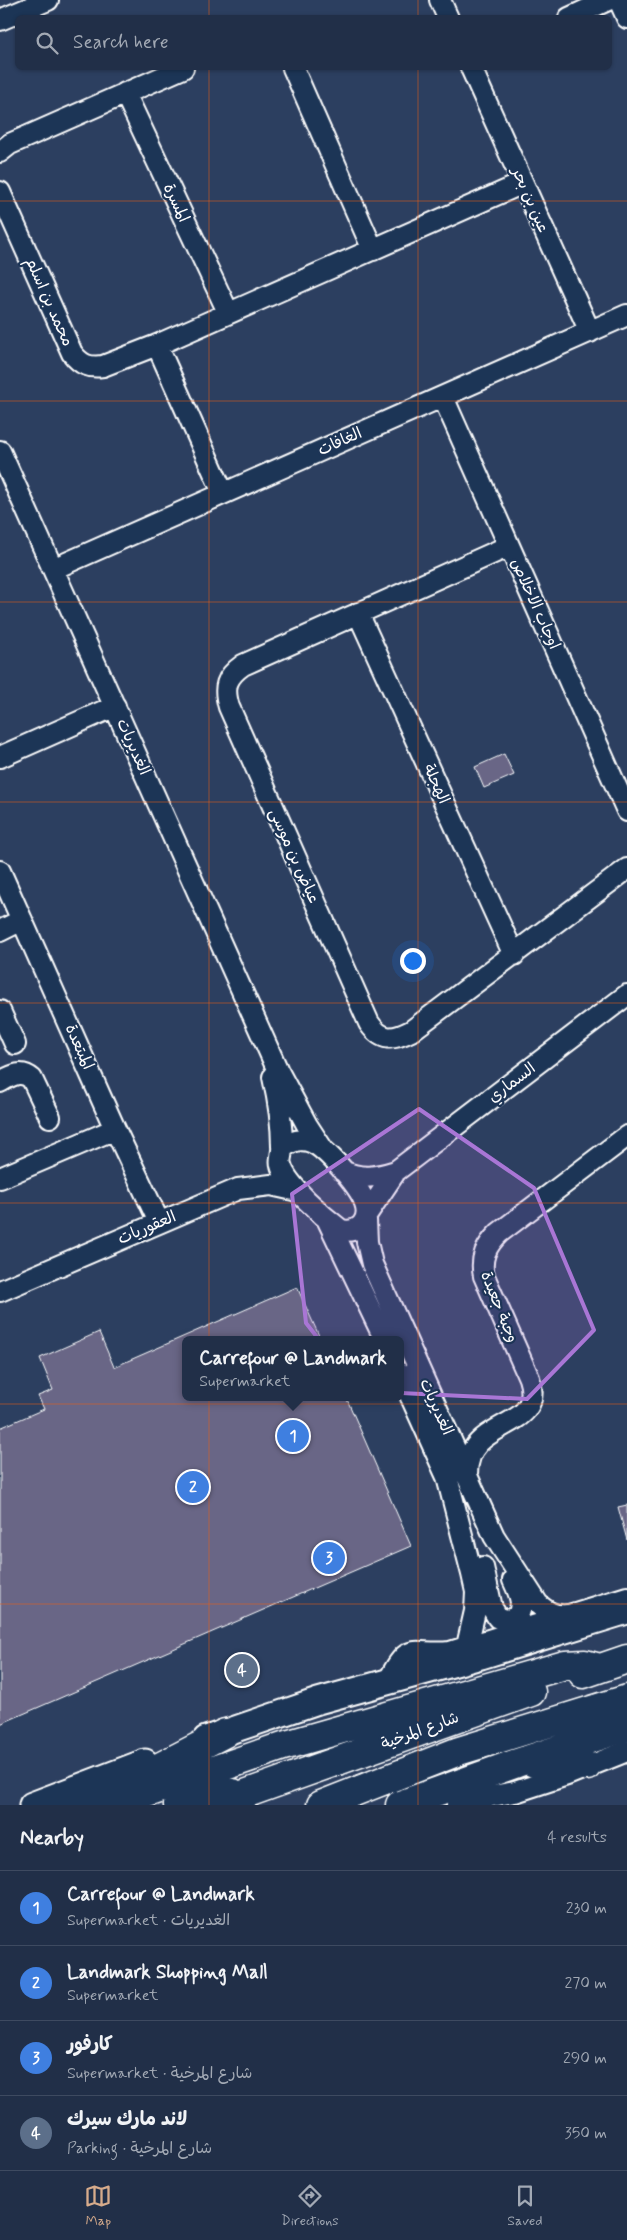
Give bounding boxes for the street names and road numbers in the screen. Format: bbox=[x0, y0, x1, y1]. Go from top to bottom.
street label: عين بن بحر bbox=[505, 162, 554, 236]
street label: المسرة bbox=[158, 180, 194, 226]
street label: محمد بن اسلم bbox=[19, 254, 78, 350]
street label: الغافات bbox=[315, 423, 365, 461]
street label: اوجاب الاخلاص bbox=[506, 555, 564, 653]
street label: الغديريات bbox=[111, 716, 155, 778]
street label: الهجلة bbox=[418, 761, 454, 807]
street label: عياض بن موسى bbox=[264, 805, 324, 907]
street label: المبتعدة bbox=[60, 1021, 98, 1073]
street label: السماري bbox=[484, 1058, 540, 1108]
street label: العقوريات bbox=[115, 1206, 179, 1250]
street label: وجبة جعيدة bbox=[475, 1268, 523, 1346]
street label: الغديريات bbox=[414, 1376, 458, 1438]
street label: شارع المرخية bbox=[378, 1707, 462, 1755]

